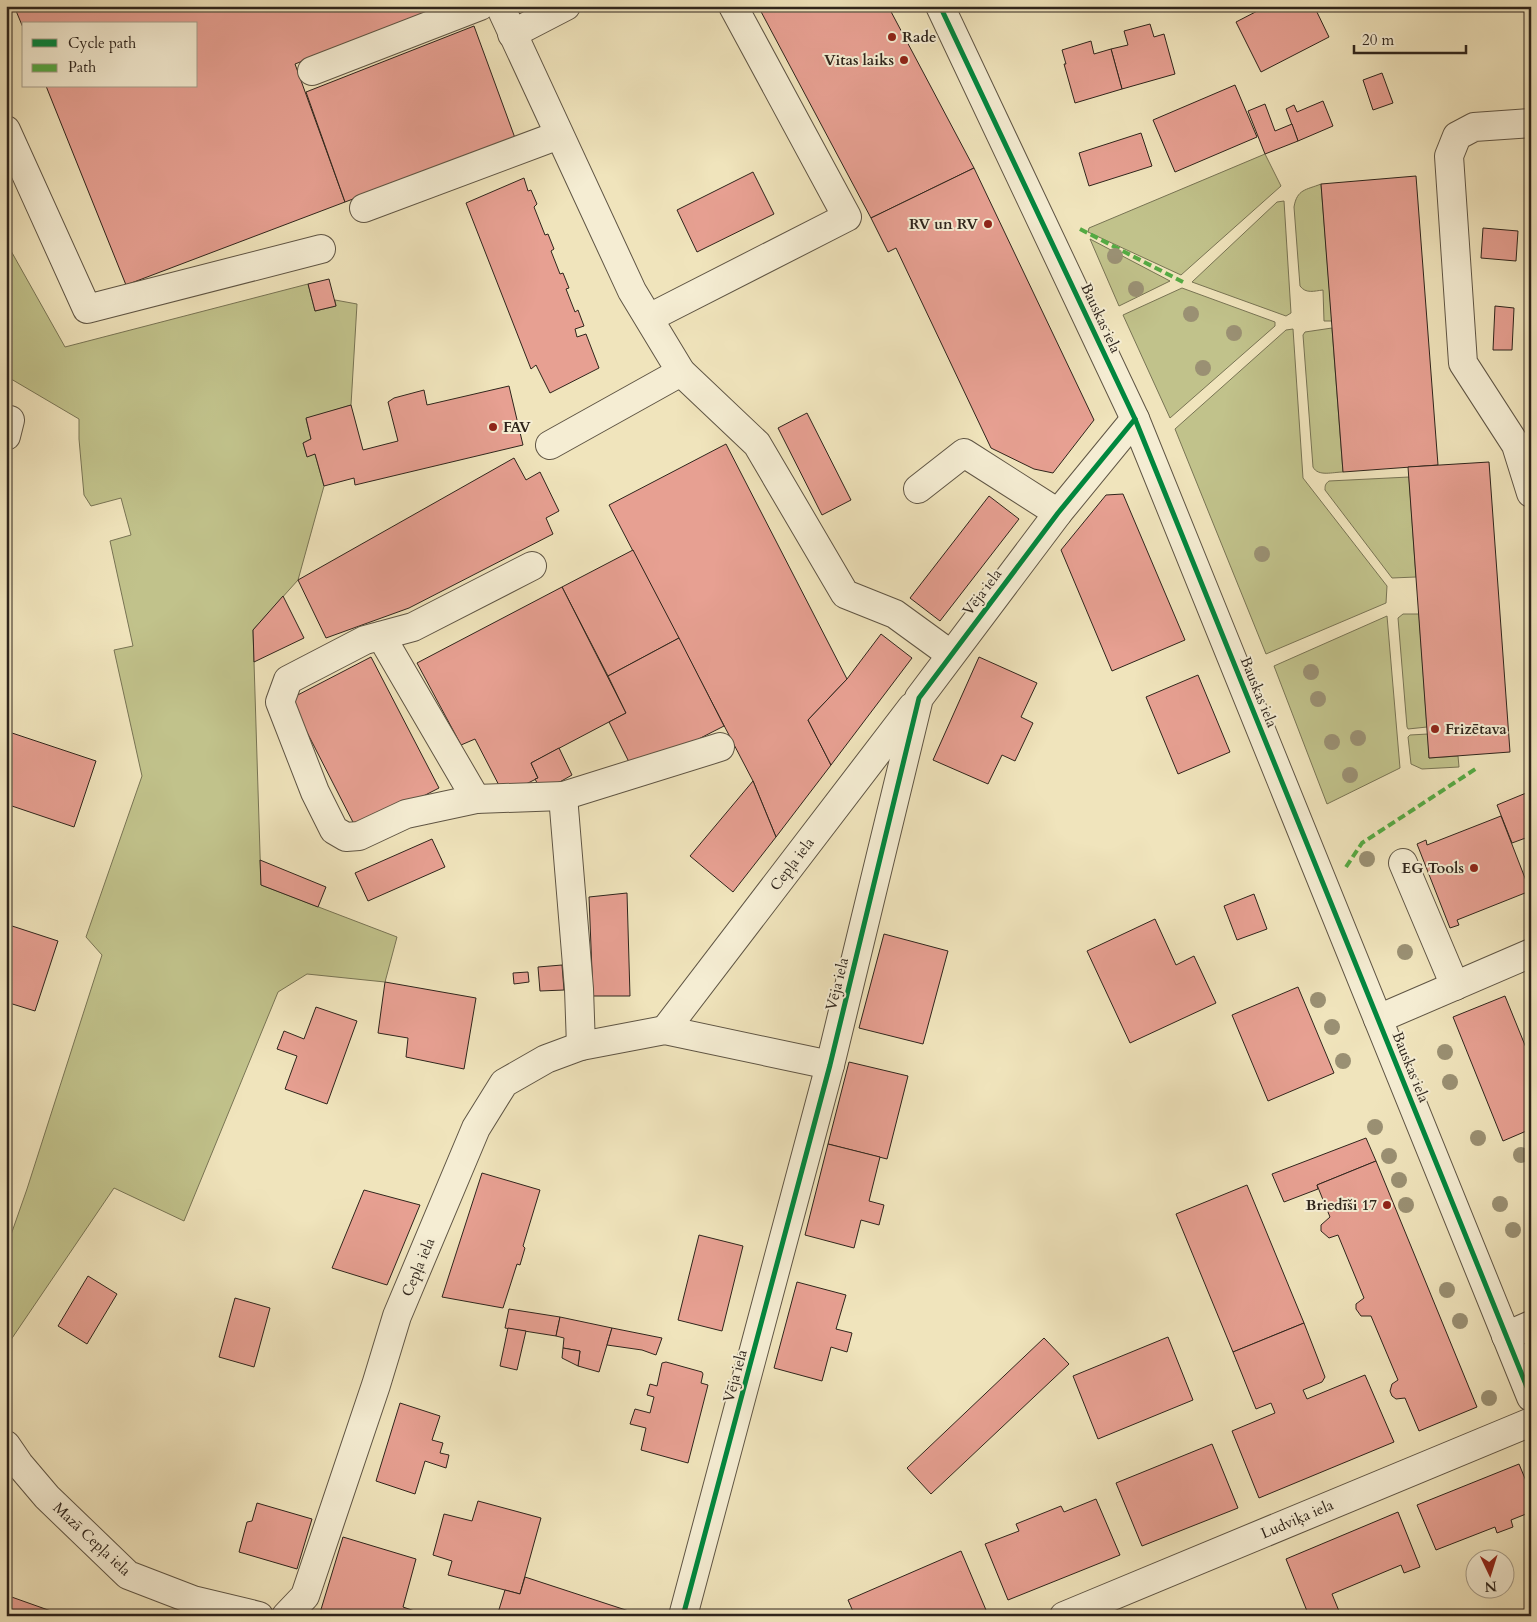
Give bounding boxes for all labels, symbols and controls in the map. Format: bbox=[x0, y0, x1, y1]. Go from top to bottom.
legend bbox=[22, 22, 198, 88]
scale bar bbox=[1354, 22, 1467, 54]
place label: Rade bbox=[902, 27, 936, 47]
text: 20 m bbox=[1362, 30, 1394, 50]
marker: Rade bbox=[886, 31, 898, 43]
text: Cycle path bbox=[68, 33, 137, 53]
place label: Vitas laiks bbox=[824, 50, 894, 70]
marker: Vitas laiks bbox=[898, 54, 910, 66]
text: Path bbox=[68, 57, 97, 77]
place label: RV un RV bbox=[909, 214, 978, 234]
marker: RV un RV bbox=[982, 218, 994, 230]
street label: Bauskas iela bbox=[1076, 280, 1126, 357]
place label: FAV bbox=[503, 417, 531, 437]
marker: FAV bbox=[487, 421, 499, 433]
street label: Vēja iela bbox=[958, 564, 1007, 620]
street label: Bauskas iela bbox=[1236, 654, 1282, 731]
place label: Frizētava bbox=[1445, 719, 1507, 739]
marker: Frizētava bbox=[1429, 723, 1441, 735]
street label: Cepļa iela bbox=[765, 833, 819, 895]
place label: EG Tools bbox=[1402, 858, 1464, 878]
marker: EG Tools bbox=[1468, 862, 1480, 874]
street label: Vēja iela bbox=[821, 955, 853, 1013]
street label: Bauskas iela bbox=[1388, 1029, 1434, 1106]
place label: Briedīši 17 bbox=[1306, 1195, 1377, 1215]
marker: Briedīši 17 bbox=[1381, 1199, 1393, 1211]
street label: Cepļa iela bbox=[397, 1234, 440, 1299]
street label: Vēja iela bbox=[718, 1347, 752, 1405]
street label: Ludviķa iela bbox=[1258, 1495, 1337, 1543]
street label: Mazā Cepļa iela bbox=[49, 1498, 136, 1581]
north arrow bbox=[1464, 1550, 1514, 1600]
text: N bbox=[1484, 1577, 1498, 1596]

